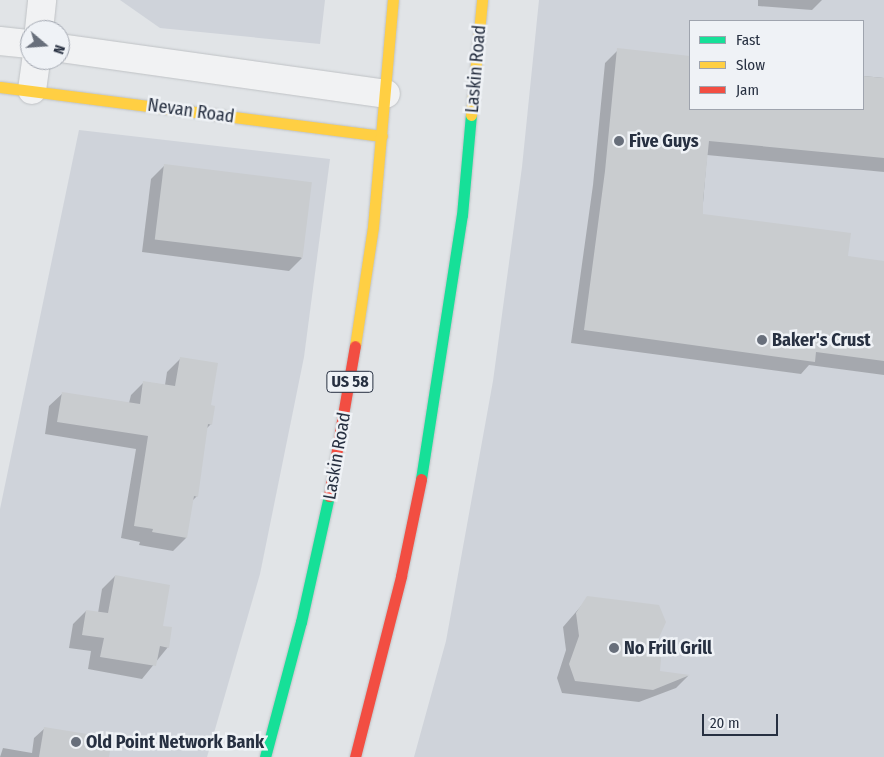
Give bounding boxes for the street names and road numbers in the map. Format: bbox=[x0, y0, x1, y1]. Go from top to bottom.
street label: Laskin Road bbox=[461, 24, 491, 114]
street label: Nevan Road bbox=[146, 94, 236, 128]
road number: US 58 bbox=[326, 368, 374, 396]
street label: Laskin Road bbox=[319, 411, 355, 501]

